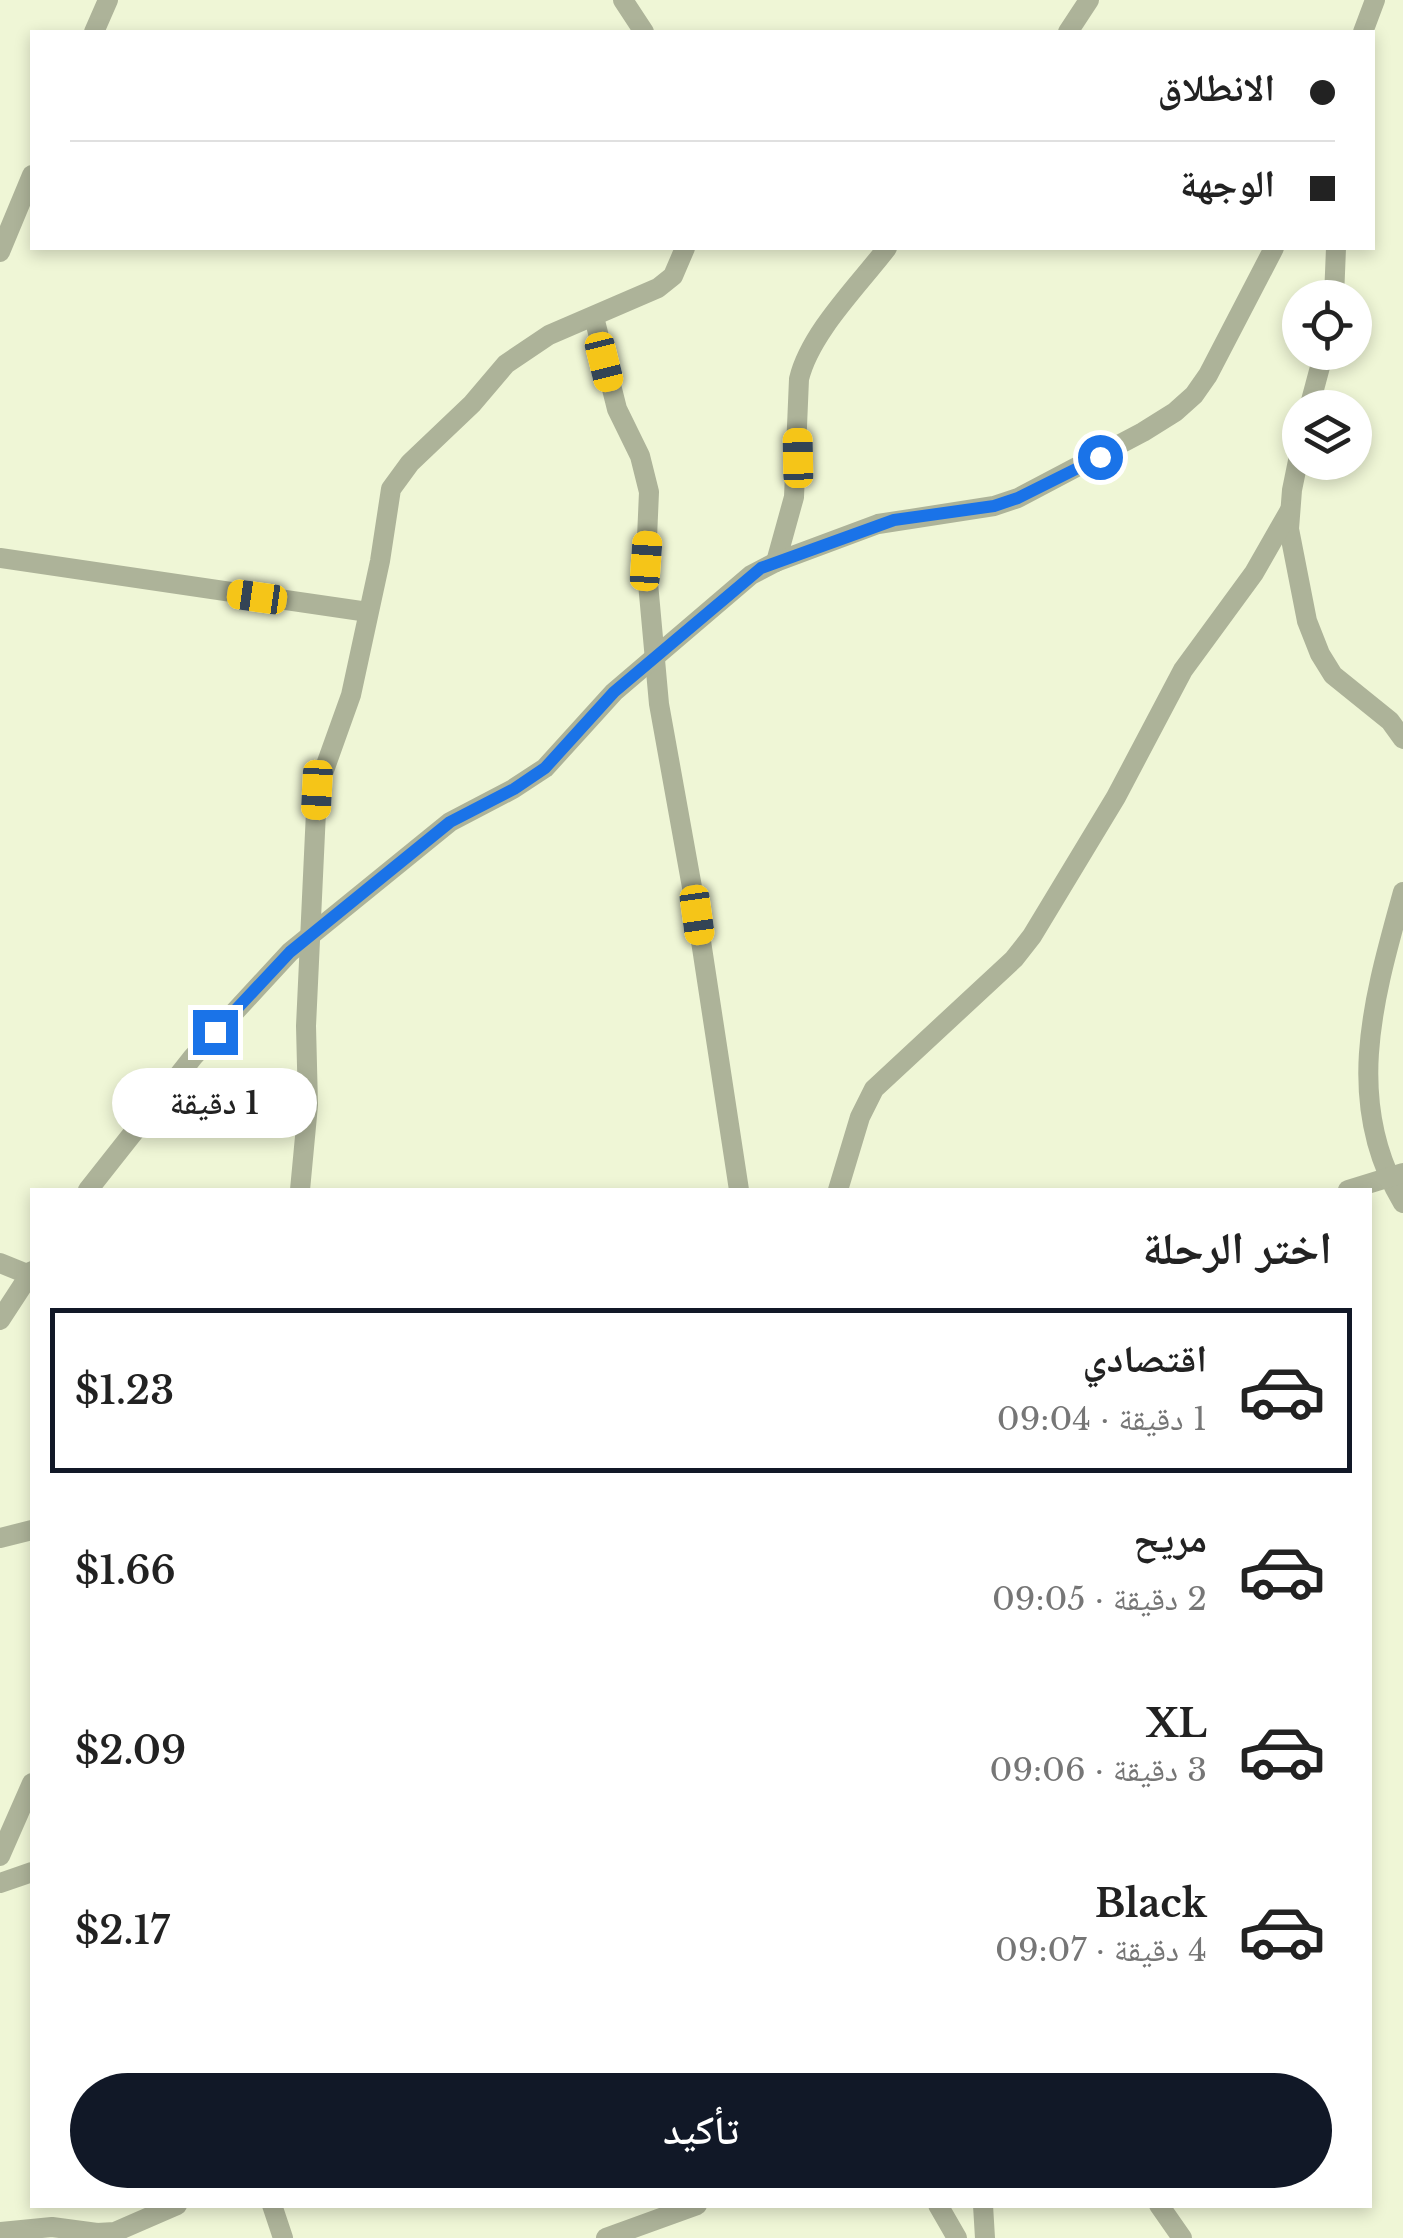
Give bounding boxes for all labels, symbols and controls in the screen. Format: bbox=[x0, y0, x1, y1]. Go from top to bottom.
text: الانطلاق bbox=[1157, 64, 1275, 111]
text: الوجهة bbox=[1180, 160, 1275, 207]
map controls bbox=[1282, 280, 1372, 480]
button: locate bbox=[1282, 280, 1372, 370]
car bbox=[582, 329, 626, 395]
button: layers bbox=[1282, 390, 1372, 480]
car bbox=[782, 428, 814, 488]
route start bbox=[1078, 435, 1123, 480]
car bbox=[629, 530, 663, 592]
car bbox=[225, 578, 289, 616]
car bbox=[300, 759, 334, 821]
car bbox=[678, 883, 716, 947]
route end bbox=[193, 1010, 238, 1055]
callout: 1 دقيقة bbox=[112, 1067, 318, 1137]
text: 1 دقيقة bbox=[170, 1083, 259, 1123]
text: اختر الرحلة bbox=[1143, 1220, 1332, 1276]
text: اقتصادي bbox=[1083, 1335, 1207, 1382]
icon: car bbox=[1237, 1346, 1327, 1436]
text: $1.23 bbox=[75, 1367, 174, 1414]
text: 1 دقيقة · 09:04 bbox=[997, 1399, 1207, 1439]
text: مريح bbox=[1133, 1515, 1207, 1562]
icon: car bbox=[1237, 1526, 1327, 1616]
text: $1.66 bbox=[75, 1547, 176, 1594]
text: 2 دقيقة · 09:05 bbox=[992, 1579, 1207, 1619]
text: XL bbox=[1146, 1700, 1207, 1747]
icon: car bbox=[1237, 1706, 1327, 1796]
text: $2.09 bbox=[75, 1727, 186, 1774]
text: 3 دقيقة · 09:06 bbox=[990, 1750, 1207, 1790]
text: Black bbox=[1095, 1880, 1207, 1927]
icon: car bbox=[1237, 1886, 1327, 1976]
text: $2.17 bbox=[75, 1907, 170, 1954]
text: 4 دقيقة · 09:07 bbox=[995, 1930, 1207, 1970]
button: تأكيد bbox=[70, 2073, 1332, 2188]

